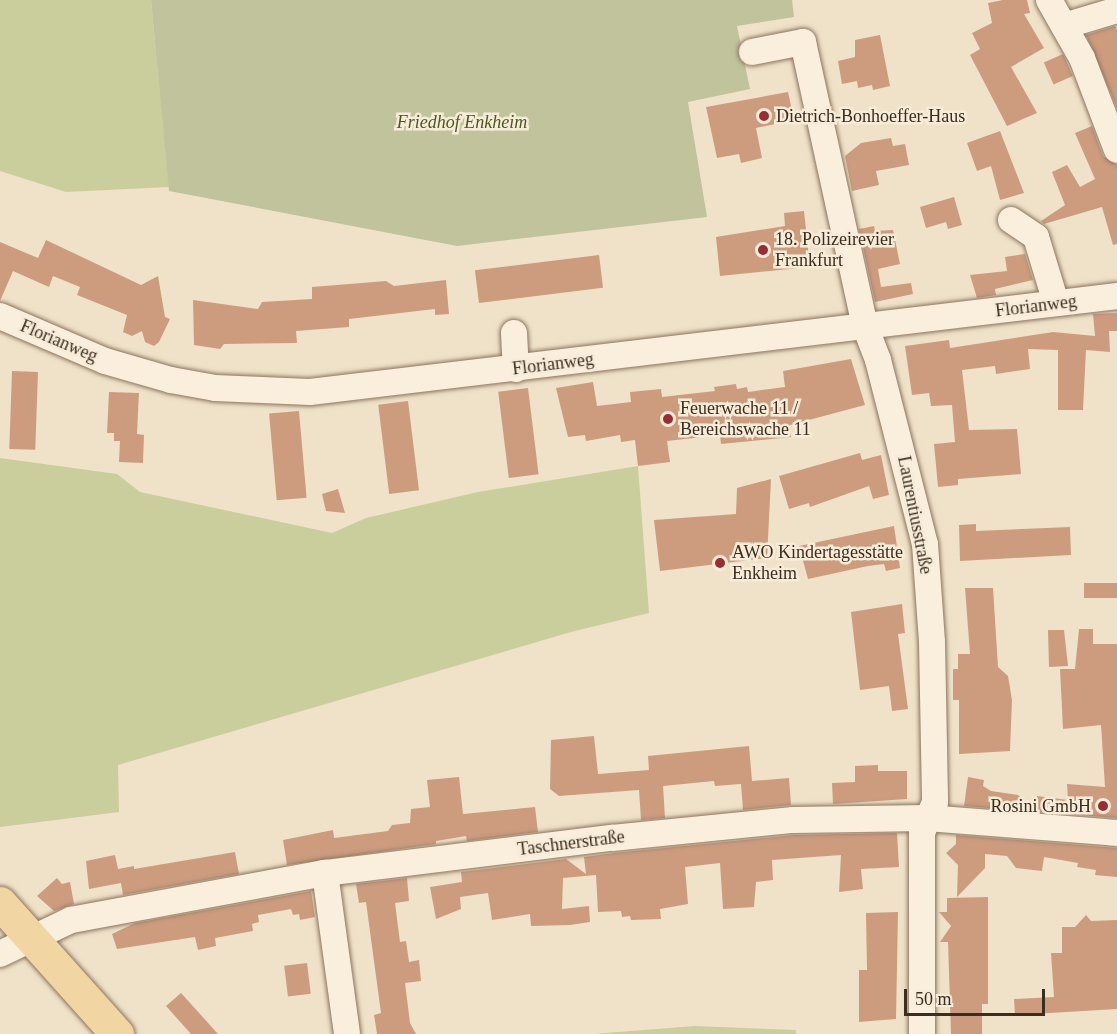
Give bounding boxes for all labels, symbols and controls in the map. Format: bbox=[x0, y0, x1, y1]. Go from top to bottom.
place label: Dietrich-Bonhoeffer-Haus bbox=[776, 105, 965, 127]
marker: Dietrich-Bonhoeffer-Haus bbox=[757, 109, 771, 123]
park label: Friedhof Enkheim bbox=[397, 111, 527, 133]
place label: 18. Polizeirevier Frankfurt bbox=[775, 229, 894, 272]
marker: 18. Polizeirevier Frankfurt bbox=[756, 243, 770, 257]
street label: Florianweg bbox=[994, 290, 1078, 322]
street label: Florianweg bbox=[17, 315, 101, 367]
street label: Florianweg bbox=[511, 348, 595, 380]
place label: Feuerwache 11 / Bereichswache 11 bbox=[680, 398, 811, 440]
marker: Feuerwache 11 / Bereichswache 11 bbox=[661, 412, 675, 426]
street label: Laurentiusstraße bbox=[893, 454, 937, 576]
place label: AWO Kindertagesstätte Enkheim bbox=[732, 542, 903, 584]
marker: AWO Kindertagesstätte Enkheim bbox=[713, 556, 727, 570]
place label: Rosini GmbH bbox=[990, 795, 1091, 817]
marker: Rosini GmbH bbox=[1096, 799, 1110, 813]
street label: Taschnerstraße bbox=[516, 826, 626, 860]
scale bar bbox=[907, 977, 1048, 1015]
text: 50 m bbox=[915, 989, 952, 1009]

